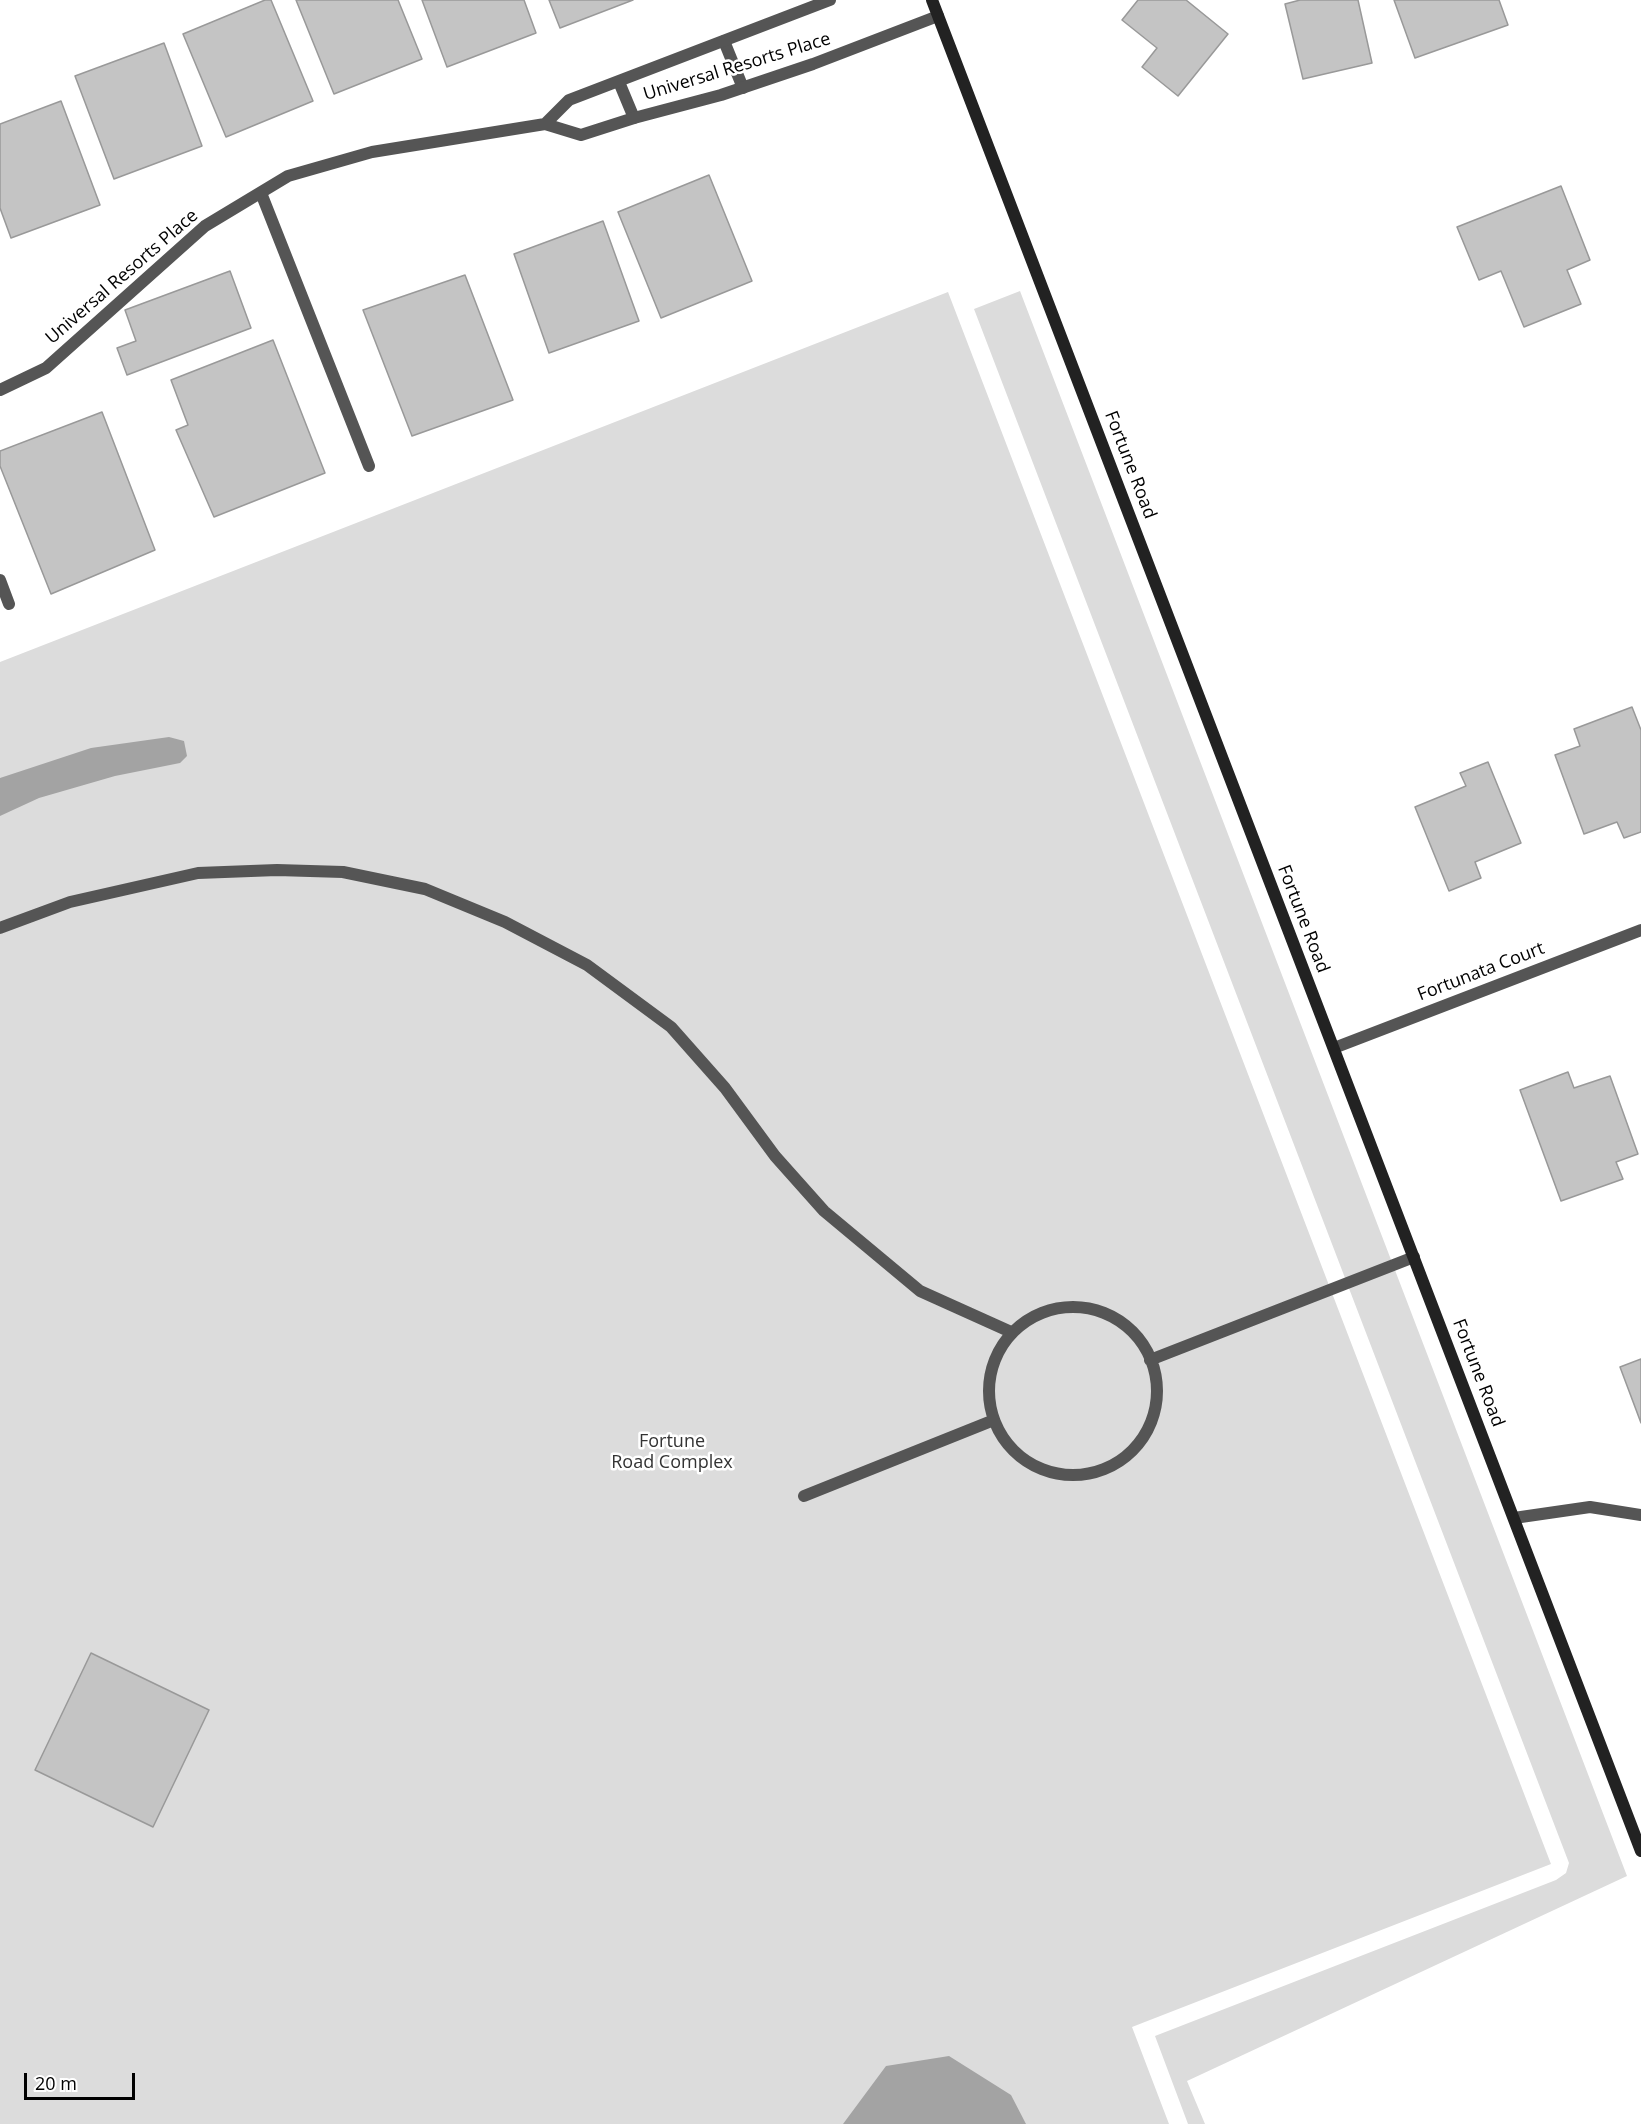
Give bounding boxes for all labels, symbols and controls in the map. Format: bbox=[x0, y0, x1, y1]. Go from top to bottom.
street label: Universal Resorts Place bbox=[641, 28, 833, 106]
street label: Universal Resorts Place bbox=[41, 205, 203, 349]
street label: Fortune Road bbox=[1100, 408, 1160, 522]
street label: Fortune Road bbox=[1273, 862, 1333, 976]
street label: Fortunata Court bbox=[1415, 938, 1547, 1006]
street label: Fortune Road bbox=[1448, 1316, 1508, 1430]
park label: Fortune Road Complex bbox=[611, 1431, 733, 1474]
scale bar bbox=[27, 2061, 138, 2099]
text: 20 m bbox=[35, 2071, 77, 2095]

